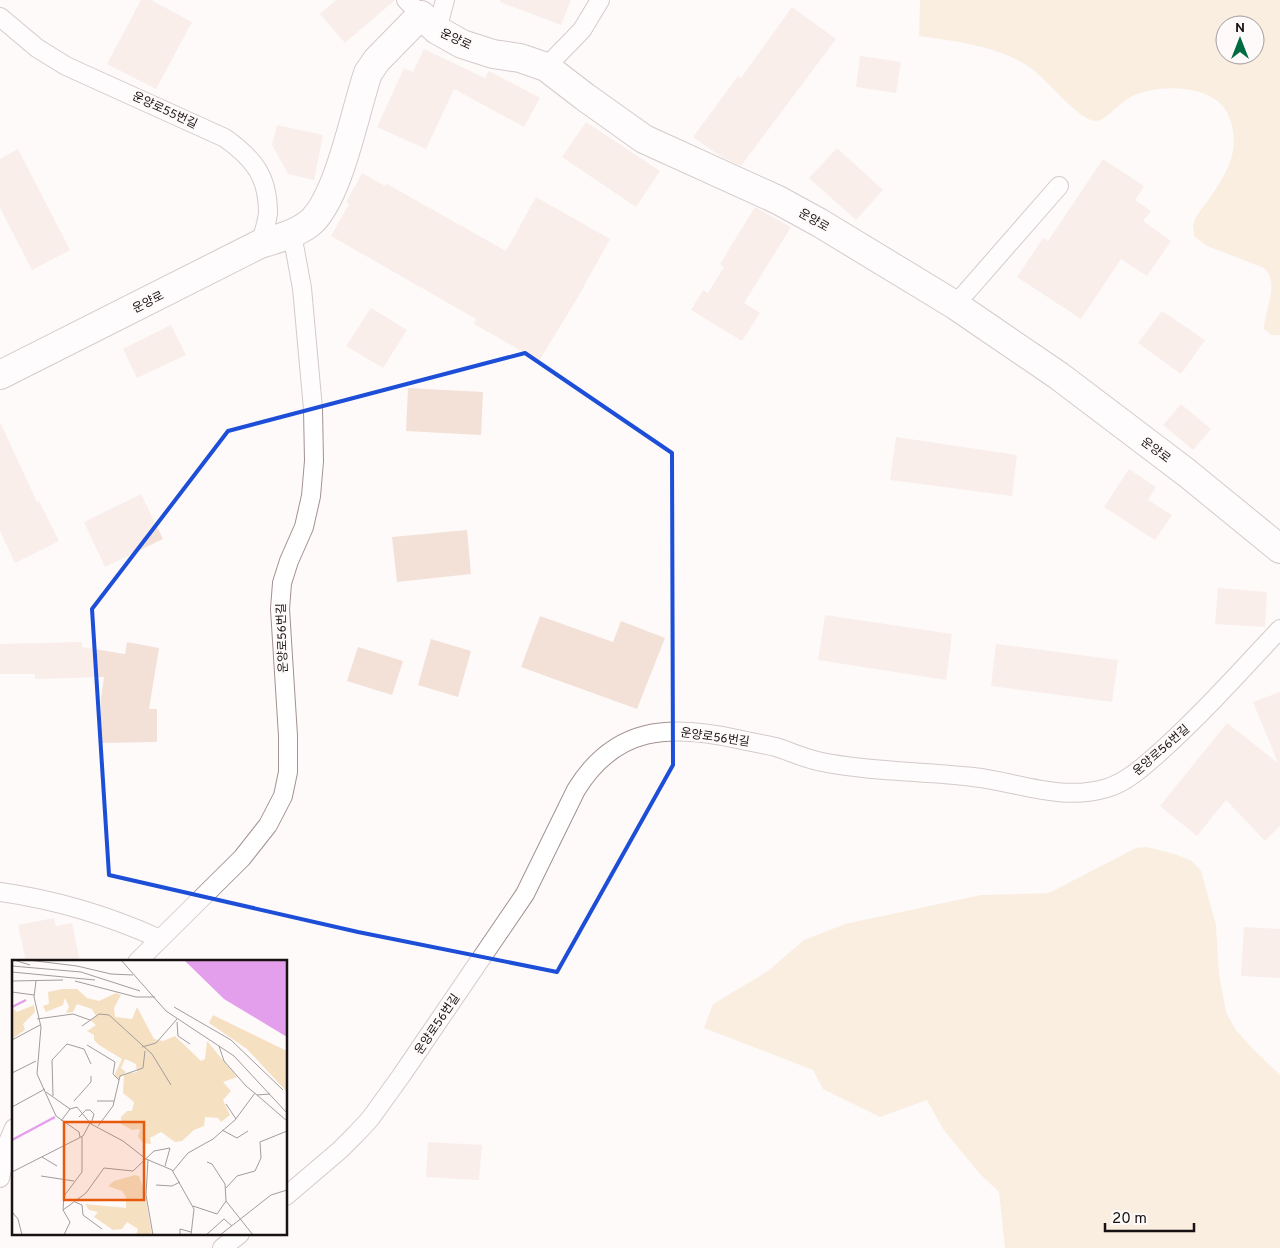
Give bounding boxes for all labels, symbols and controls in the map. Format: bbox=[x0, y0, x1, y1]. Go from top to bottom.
north arrow bbox=[1215, 15, 1265, 65]
text: N bbox=[1235, 20, 1245, 37]
street label: 운양로 bbox=[437, 26, 474, 54]
street label: 운양로55번길 bbox=[129, 89, 200, 133]
street label: 운양로 bbox=[795, 206, 832, 236]
street label: 운양로 bbox=[130, 288, 167, 318]
street label: 운양로 bbox=[1137, 434, 1173, 467]
street label: 운양로56번길 bbox=[274, 603, 292, 673]
street label: 운양로56번길 bbox=[1130, 722, 1193, 780]
street label: 운양로56번길 bbox=[679, 725, 751, 751]
inset map bbox=[12, 960, 288, 1236]
street label: 운양로56번길 bbox=[412, 991, 464, 1058]
scale bar bbox=[1105, 1200, 1194, 1232]
text: 20 m bbox=[1112, 1210, 1147, 1229]

